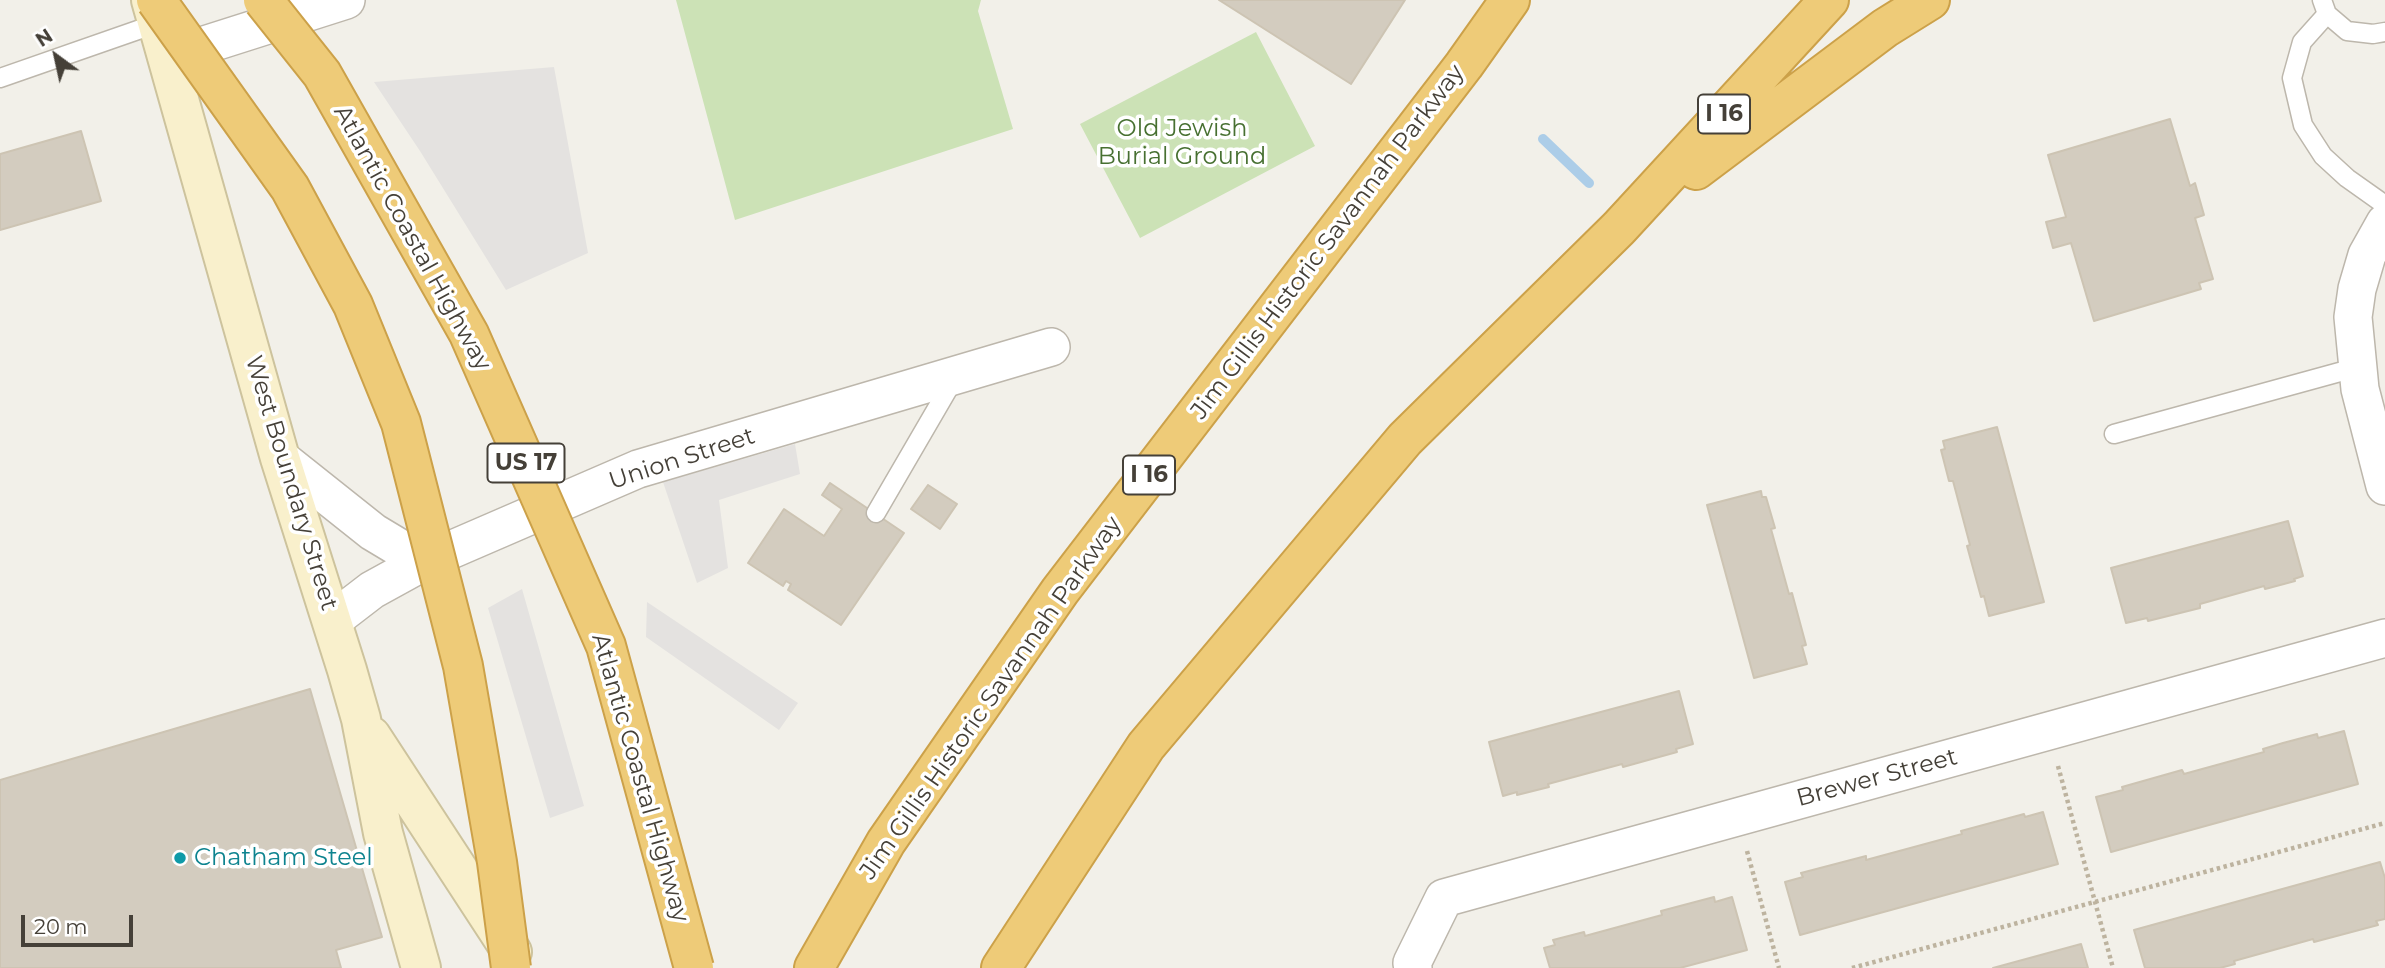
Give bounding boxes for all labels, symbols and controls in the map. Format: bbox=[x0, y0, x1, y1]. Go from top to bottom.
north arrow bbox=[21, 21, 91, 91]
text: N bbox=[32, 24, 57, 52]
street label: Jim Gillis Historic Savannah Parkway bbox=[1185, 59, 1471, 425]
road number: I 16 bbox=[1698, 94, 1750, 134]
street label: Atlantic Coastal Highway bbox=[327, 100, 497, 376]
park label: Old Jewish Burial Ground bbox=[1098, 115, 1266, 171]
street label: West Boundary Street bbox=[239, 352, 343, 614]
street label: Union Street bbox=[605, 422, 759, 496]
road number: US 17 bbox=[488, 444, 564, 482]
road number: I 16 bbox=[1123, 456, 1175, 495]
street label: Jim Gillis Historic Savannah Parkway bbox=[854, 511, 1128, 885]
street label: Atlantic Coastal Highway bbox=[585, 630, 695, 926]
street label: Brewer Street bbox=[1793, 743, 1961, 813]
place label: Chatham Steel bbox=[194, 844, 373, 872]
marker: Chatham Steel bbox=[172, 850, 188, 866]
scale bar bbox=[24, 902, 136, 946]
text: 20 m bbox=[34, 914, 88, 939]

